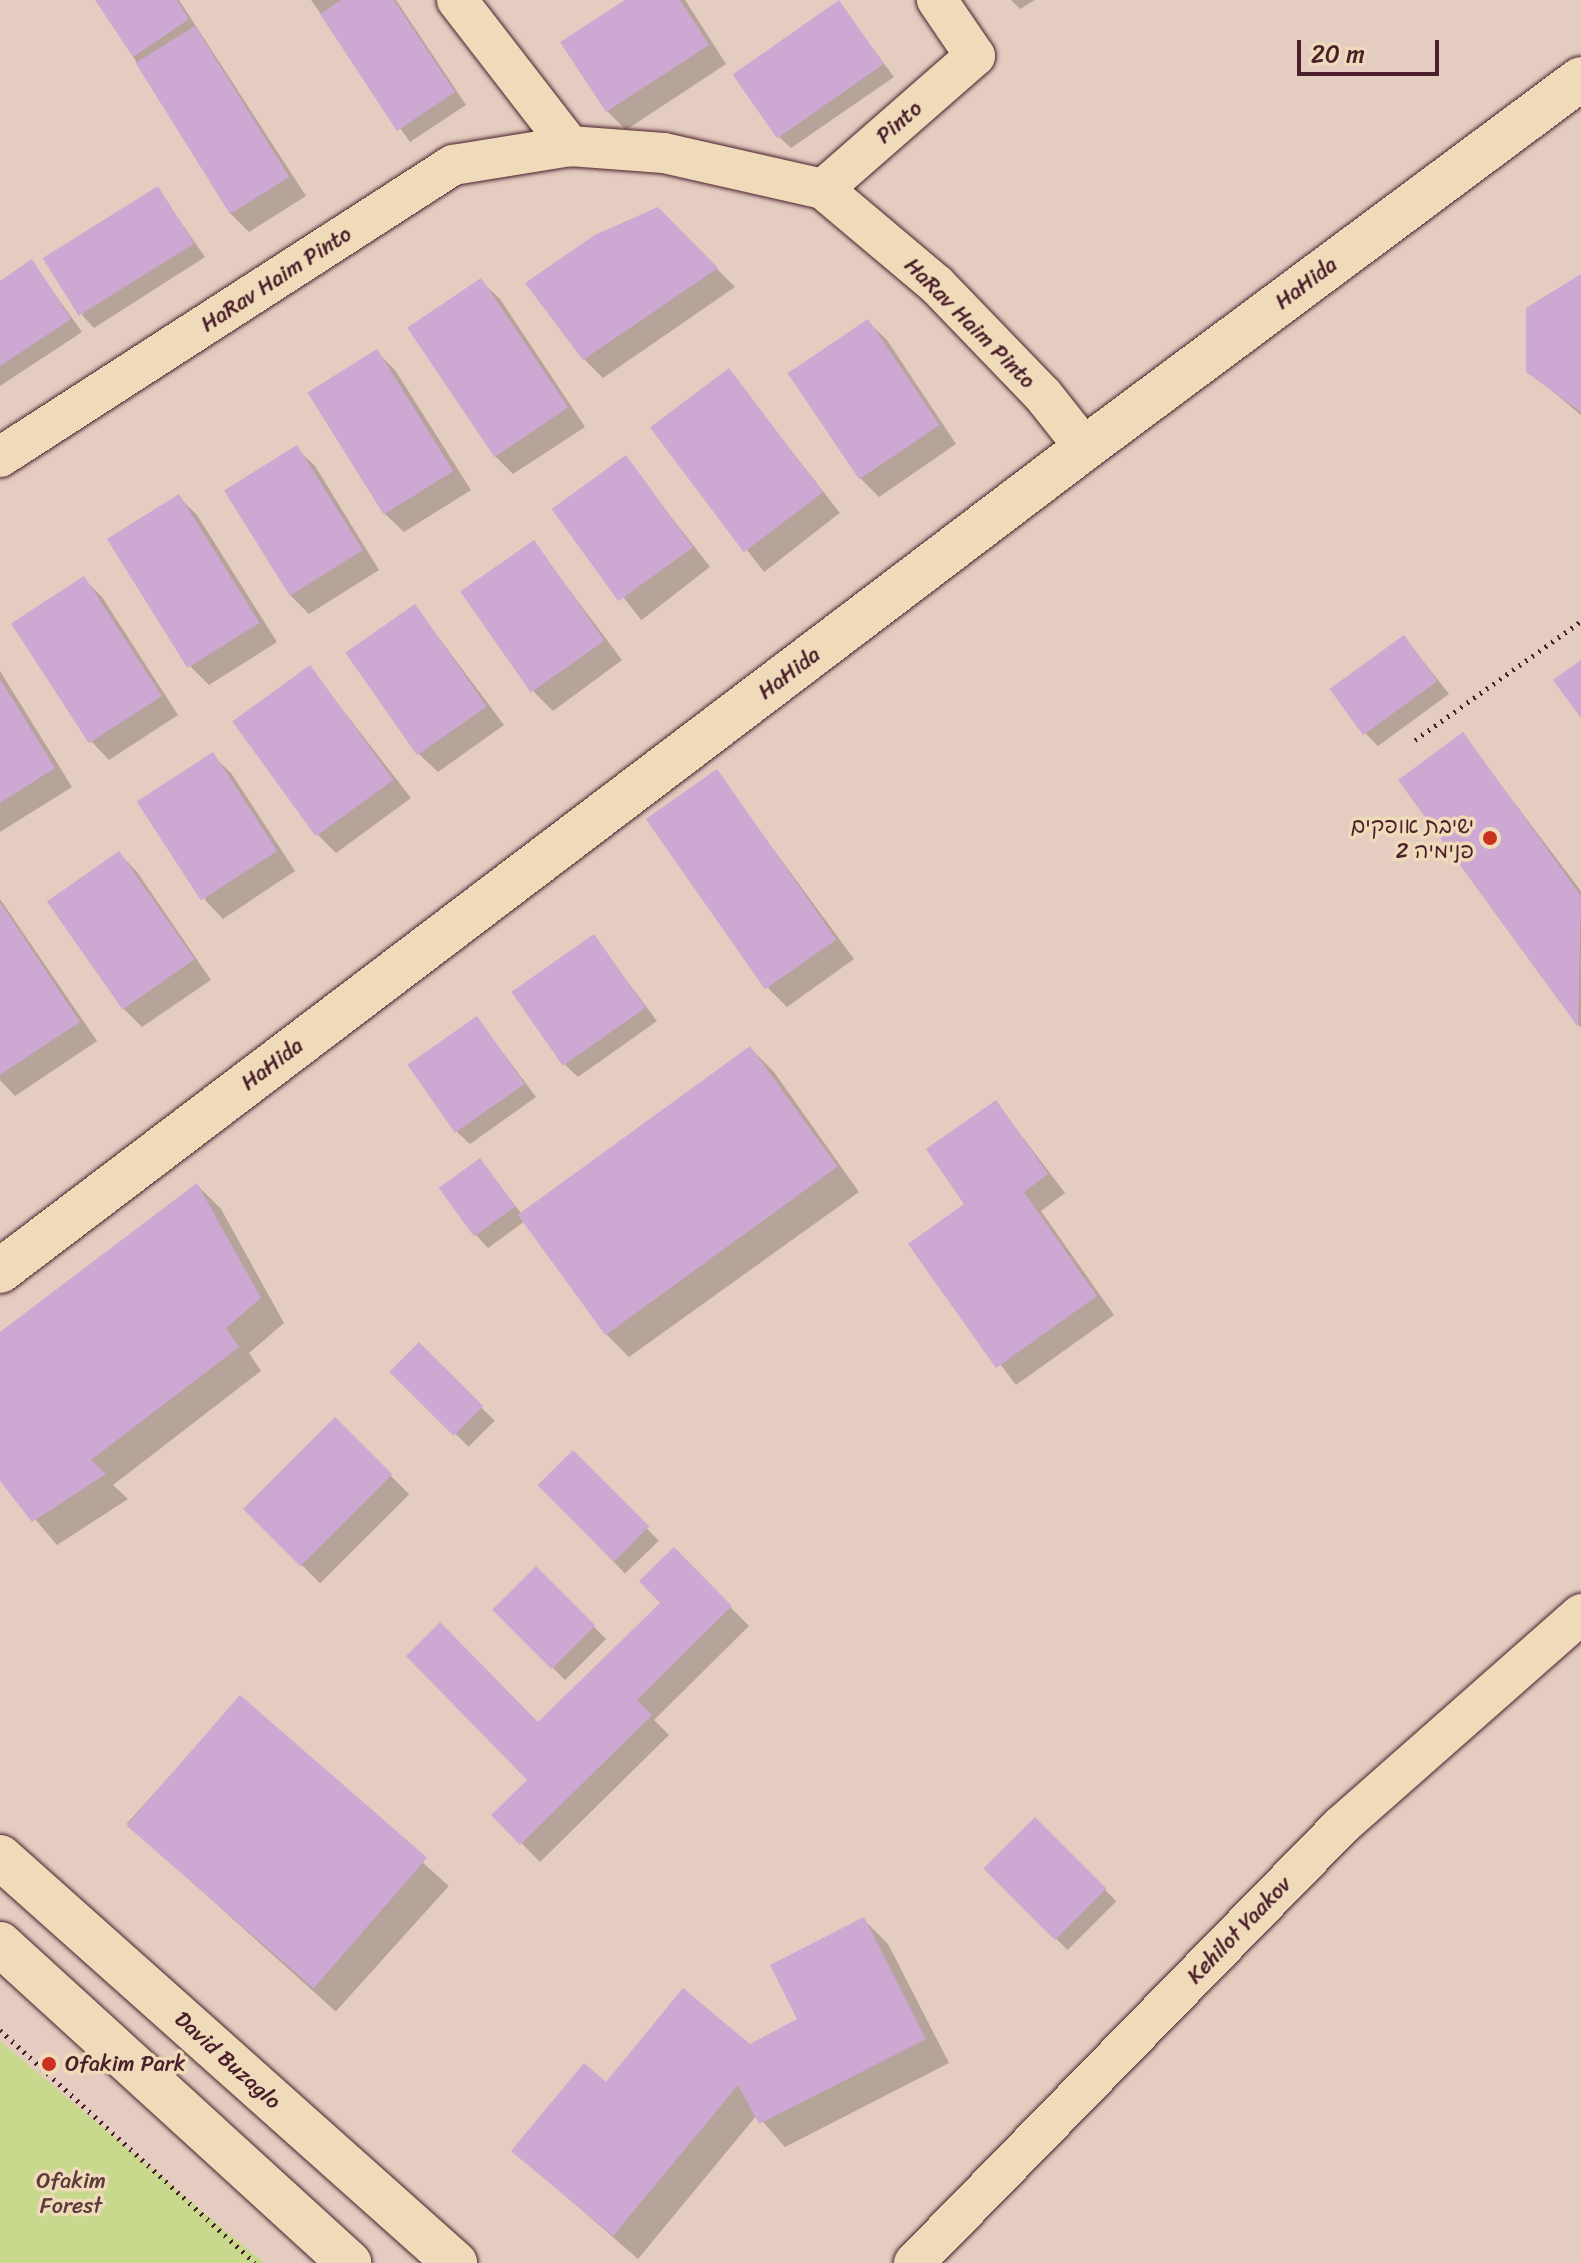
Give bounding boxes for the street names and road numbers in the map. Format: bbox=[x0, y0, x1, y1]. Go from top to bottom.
street label: Pinto bbox=[871, 95, 927, 149]
street label: HaRav Haim Pinto bbox=[196, 220, 356, 338]
street label: HaHida bbox=[1270, 251, 1342, 315]
street label: HaRav Haim Pinto bbox=[899, 252, 1041, 394]
street label: HaHida bbox=[753, 641, 825, 705]
street label: HaHida bbox=[236, 1032, 308, 1096]
street label: Kehilot Yaakov bbox=[1181, 1871, 1297, 1989]
street label: David Buzaglo bbox=[170, 2006, 286, 2114]

